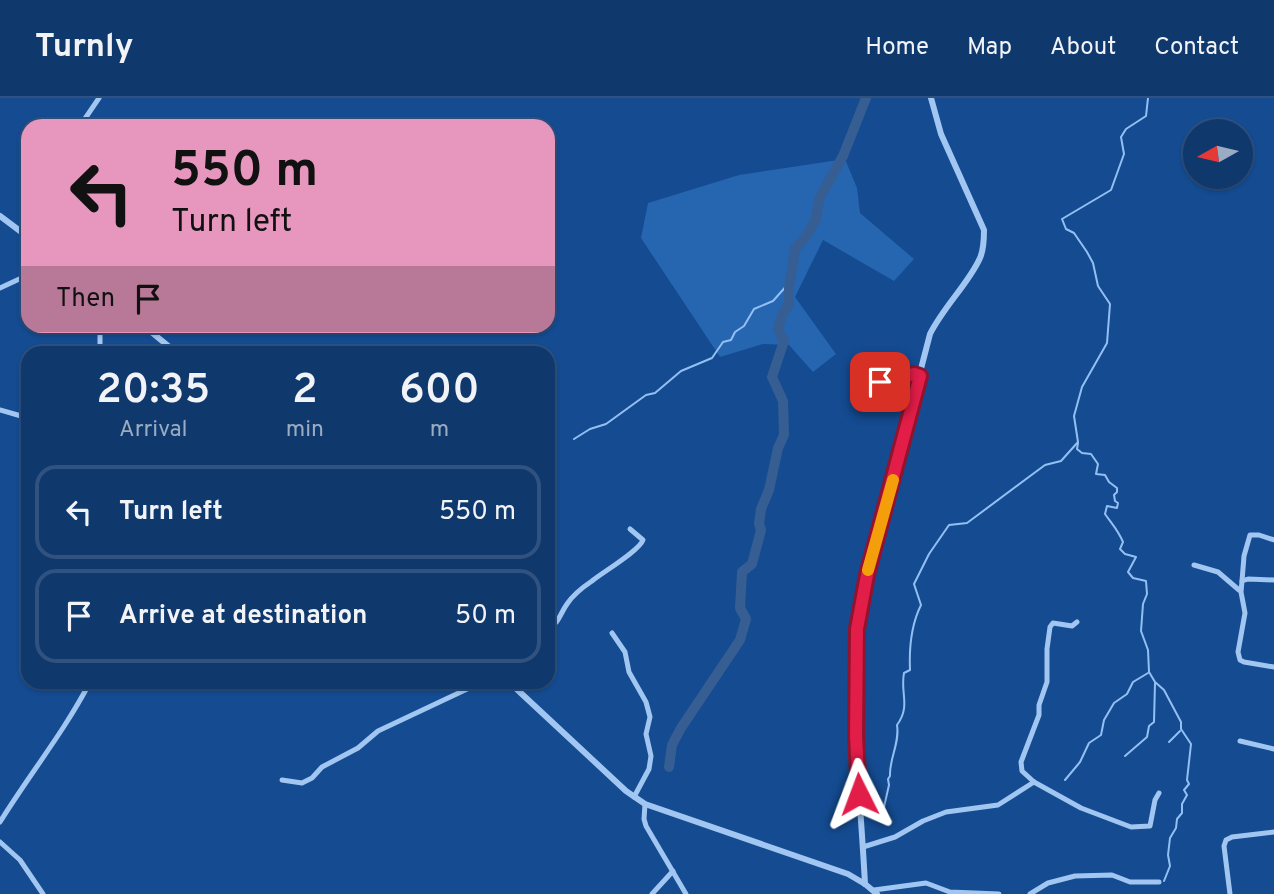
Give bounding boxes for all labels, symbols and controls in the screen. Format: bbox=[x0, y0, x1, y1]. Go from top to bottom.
text: Turnly bbox=[35, 27, 133, 69]
text: Home bbox=[865, 33, 929, 63]
text: Map bbox=[967, 33, 1012, 63]
text: About bbox=[1050, 33, 1116, 63]
text: Contact bbox=[1154, 33, 1239, 63]
north arrow bbox=[1183, 119, 1253, 189]
map controls bbox=[1183, 119, 1253, 189]
text: 550 m bbox=[171, 142, 318, 204]
icon: left bbox=[56, 147, 147, 238]
text: Turn left bbox=[171, 203, 292, 243]
icon: arrive bbox=[129, 280, 167, 318]
text: Then bbox=[56, 283, 115, 316]
pin bbox=[850, 352, 910, 412]
icon: arrive bbox=[861, 363, 899, 401]
text: 20:35 bbox=[96, 365, 210, 418]
text: 2 bbox=[292, 365, 318, 418]
text: 600 bbox=[399, 365, 480, 418]
text: Arrival bbox=[119, 416, 188, 445]
text: min bbox=[286, 416, 324, 445]
text: m bbox=[430, 416, 449, 445]
icon: left bbox=[60, 493, 98, 531]
text: Turn left bbox=[119, 496, 223, 529]
text: 550 m bbox=[439, 496, 516, 529]
icon: arrive bbox=[60, 597, 98, 635]
text: Arrive at destination bbox=[119, 600, 367, 633]
text: 50 m bbox=[455, 600, 516, 633]
position arrow bbox=[822, 757, 896, 831]

